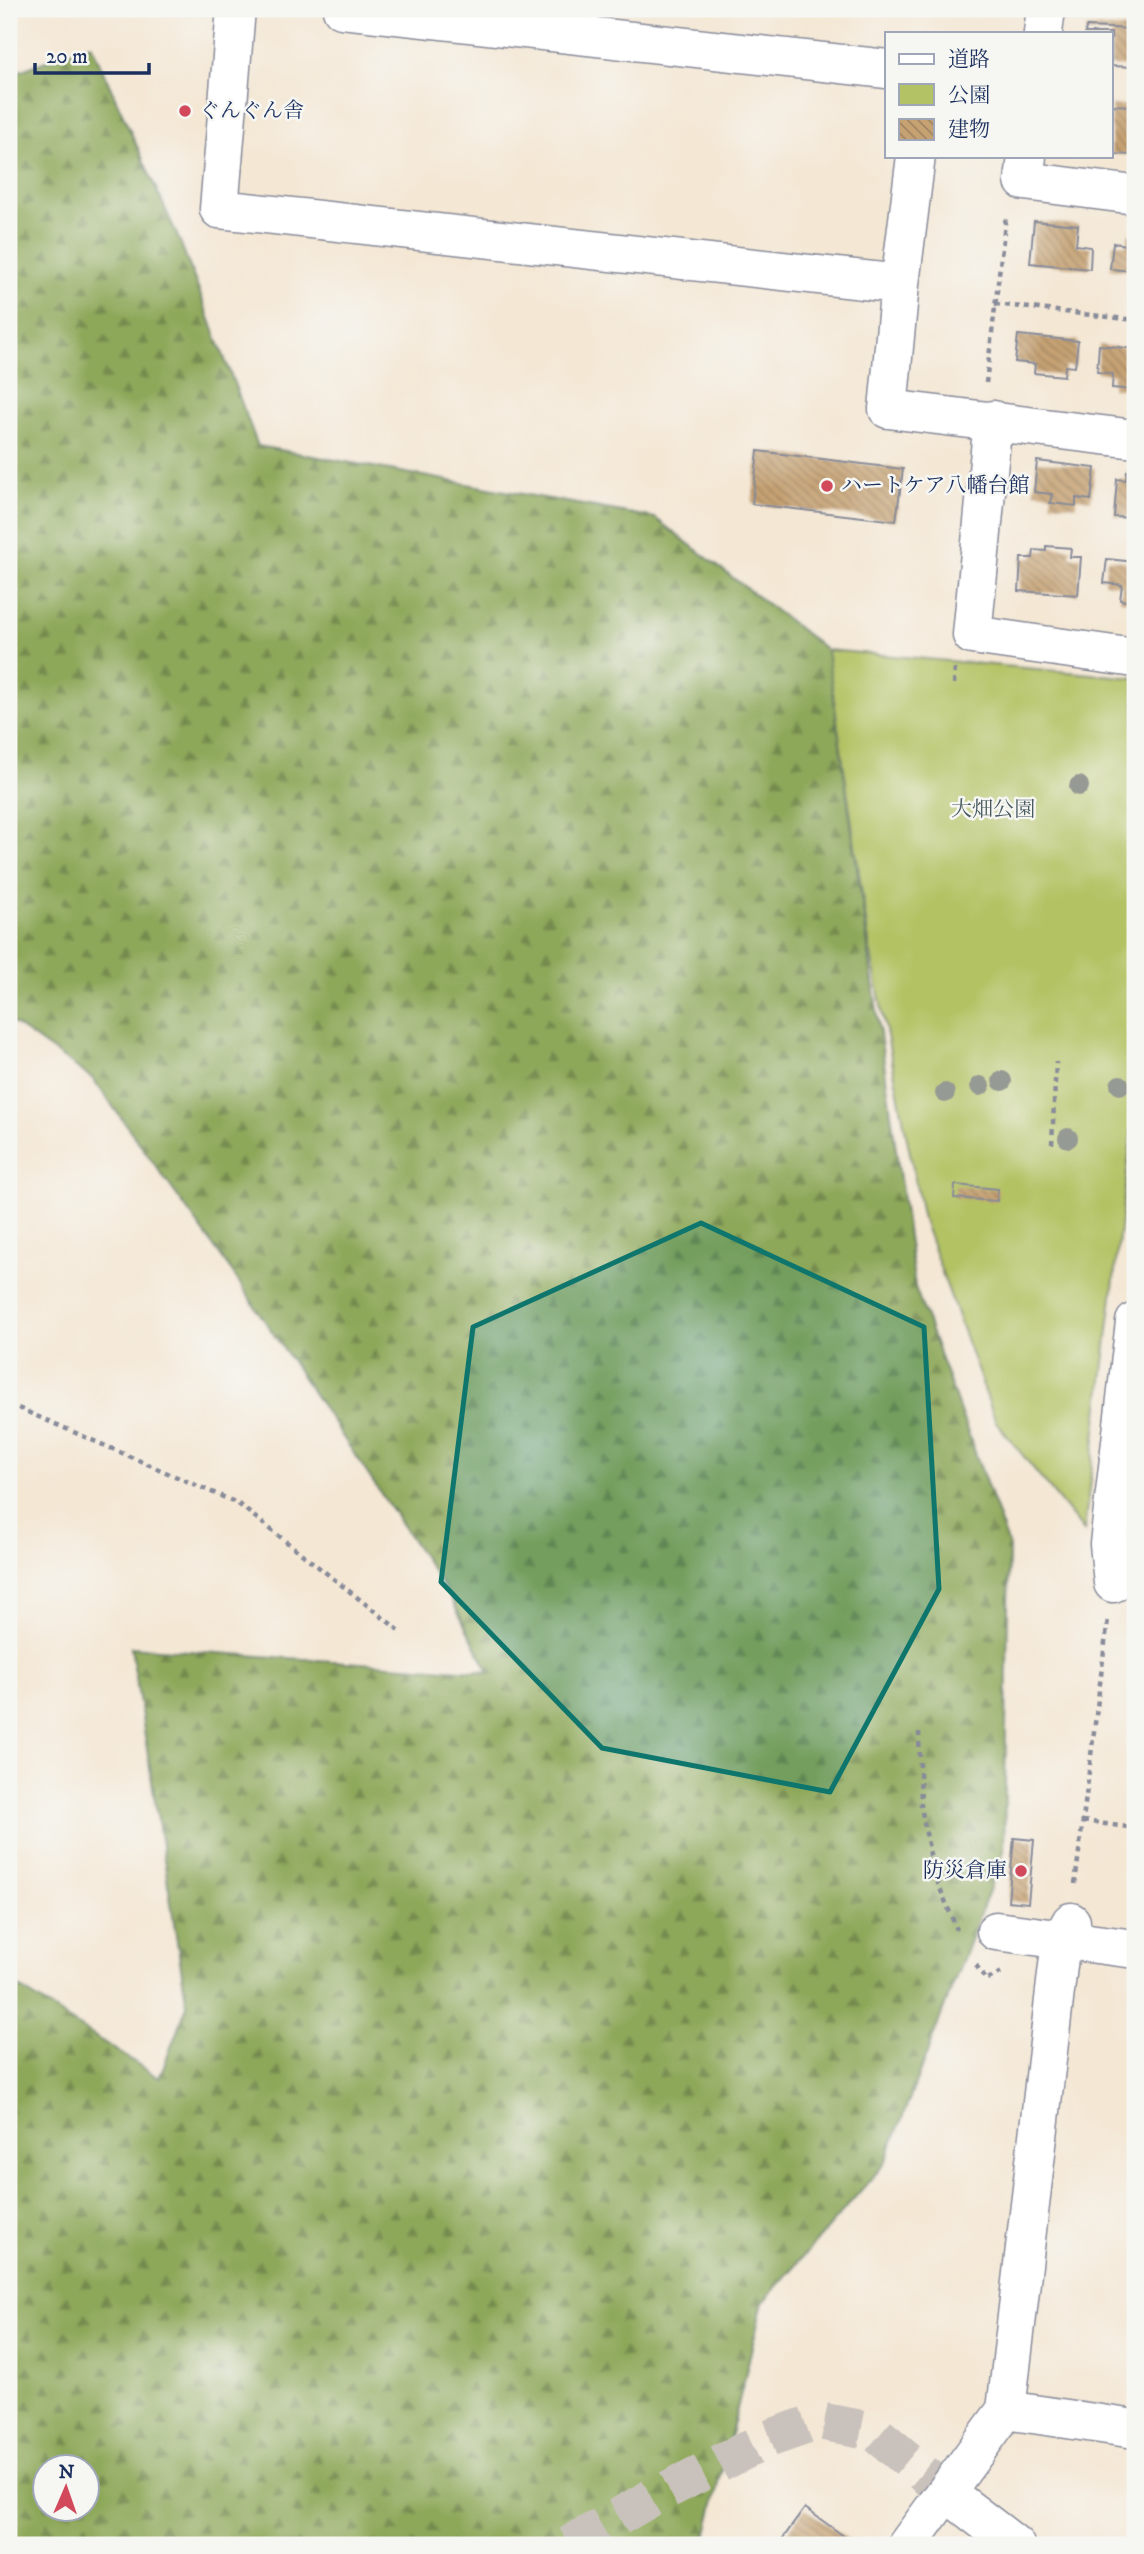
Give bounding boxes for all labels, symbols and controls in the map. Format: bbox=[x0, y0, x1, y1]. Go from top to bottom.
scale bar bbox=[35, 32, 149, 76]
legend bbox=[885, 32, 1112, 158]
text: 20 m bbox=[46, 44, 88, 70]
text: 道路 bbox=[948, 47, 990, 73]
text: 公園 bbox=[948, 83, 990, 109]
place label: ぐんぐん舎 bbox=[199, 98, 304, 124]
marker: ぐんぐん舎 bbox=[177, 103, 193, 119]
text: 建物 bbox=[948, 117, 990, 143]
place label: ハートケア八幡台館 bbox=[841, 473, 1030, 499]
marker: ハートケア八幡台館 bbox=[819, 478, 835, 494]
park label: 大畑公園 bbox=[951, 797, 1035, 823]
place label: 防災倉庫 bbox=[923, 1858, 1007, 1884]
marker: 防災倉庫 bbox=[1013, 1863, 1029, 1879]
north arrow bbox=[32, 2452, 102, 2522]
text: N bbox=[58, 2461, 75, 2484]

